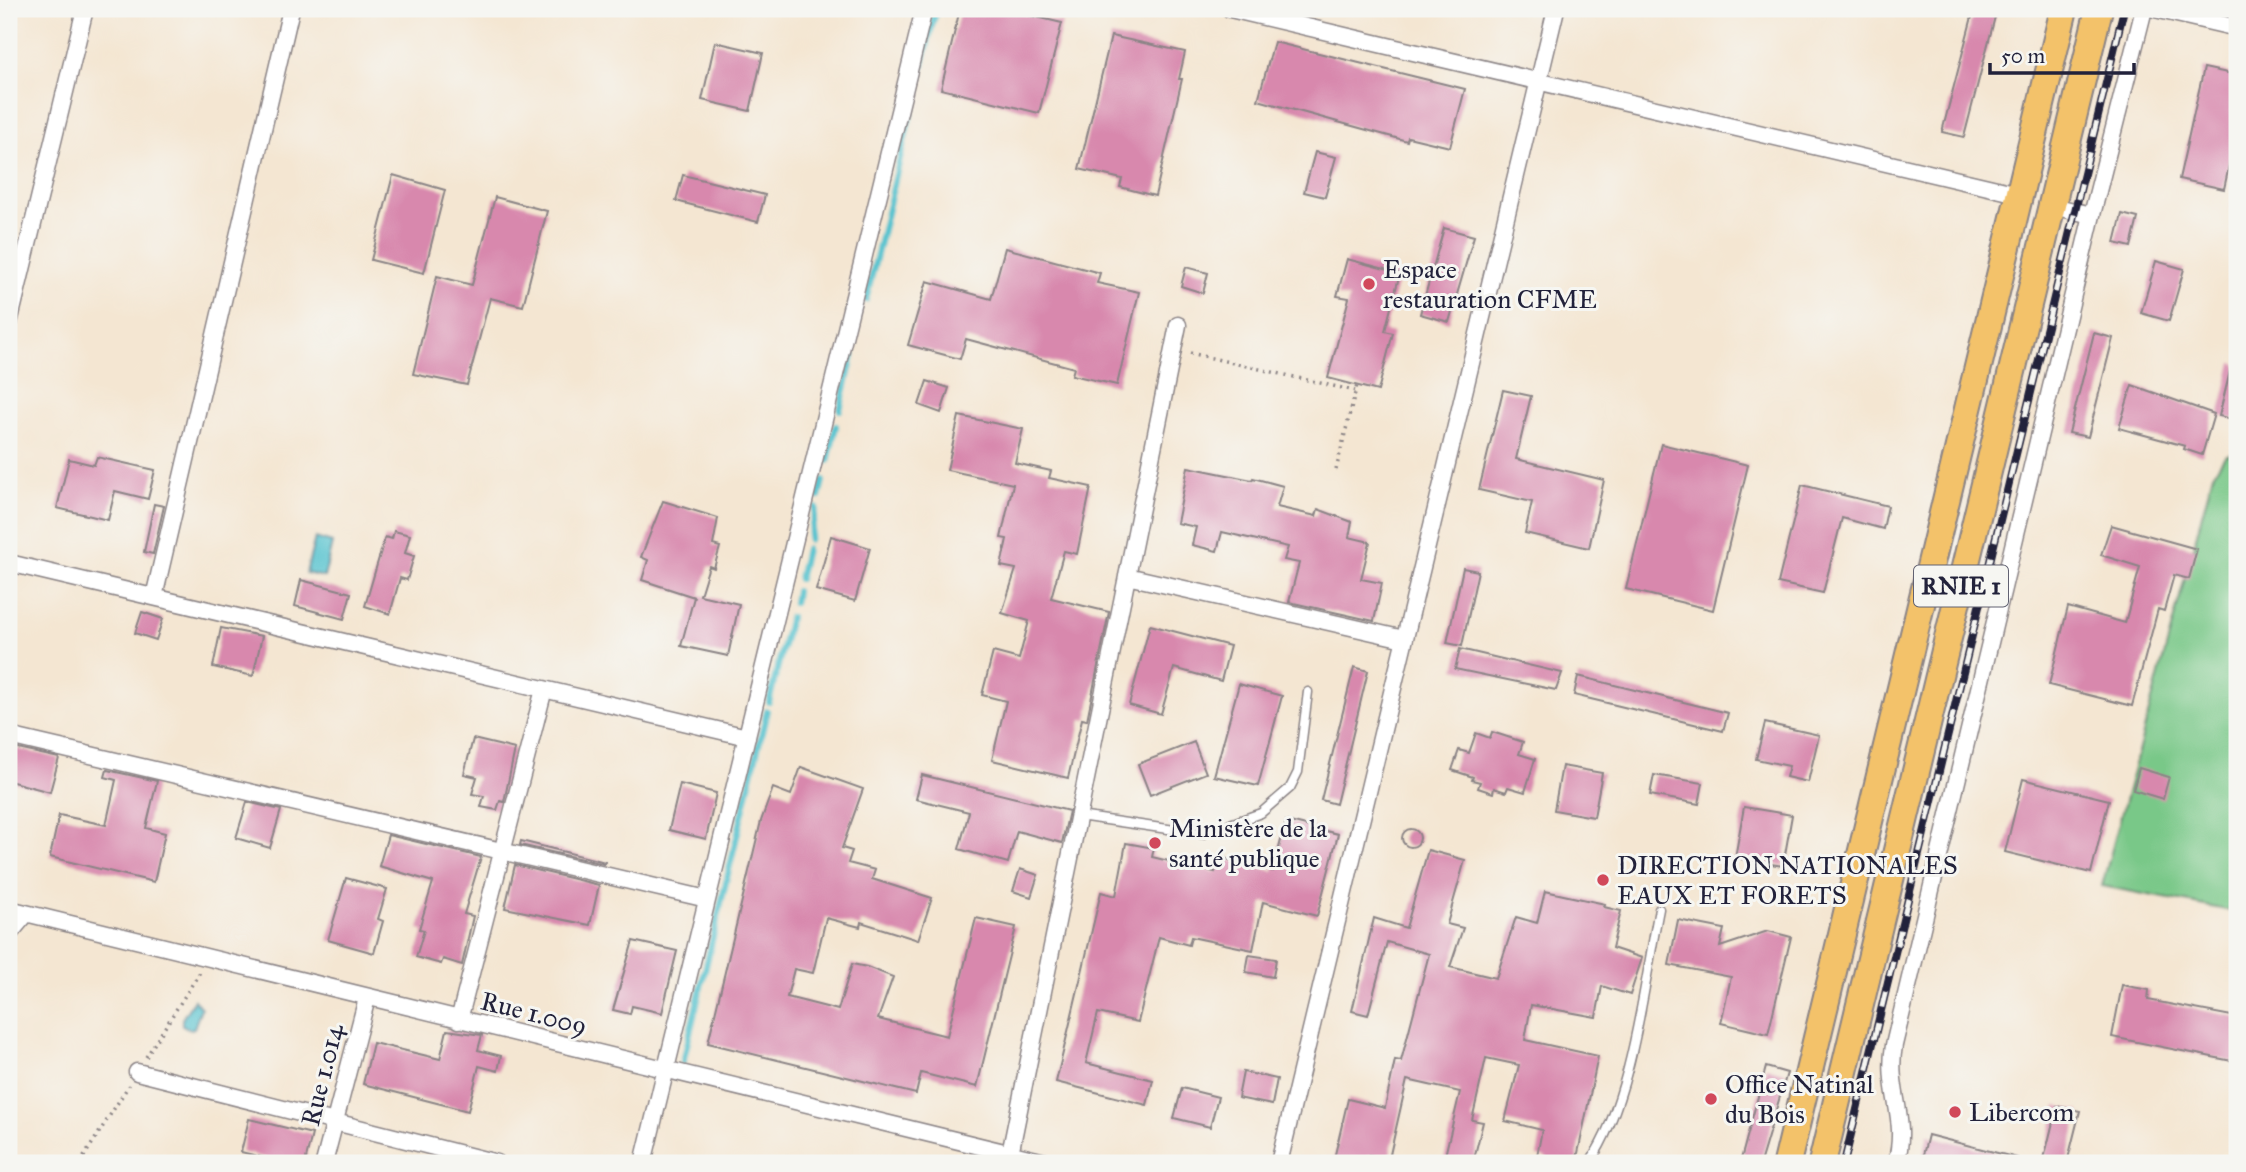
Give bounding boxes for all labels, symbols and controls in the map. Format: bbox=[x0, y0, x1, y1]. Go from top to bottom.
scale bar bbox=[1990, 32, 2134, 76]
text: 50 m bbox=[2001, 43, 2046, 69]
place label: Espace restauration CFME bbox=[1383, 253, 1597, 315]
marker: Espace restauration CFME bbox=[1361, 276, 1377, 292]
road number: RNIE 1 bbox=[1914, 566, 2008, 606]
place label: Ministère de la santé publique bbox=[1169, 812, 1327, 874]
marker: Ministère de la santé publique bbox=[1147, 835, 1163, 851]
place label: DIRECTION NATIONALES EAUX ET FORETS bbox=[1617, 849, 1958, 911]
marker: DIRECTION NATIONALES EAUX ET FORETS bbox=[1595, 872, 1611, 888]
street label: Rue 1.009 bbox=[478, 984, 590, 1042]
street label: Rue 1.014 bbox=[294, 1020, 350, 1129]
place label: Office Natinal du Bois bbox=[1725, 1068, 1874, 1130]
marker: Office Natinal du Bois bbox=[1703, 1091, 1719, 1107]
place label: Libercom bbox=[1969, 1096, 2075, 1128]
marker: Libercom bbox=[1947, 1104, 1963, 1120]

